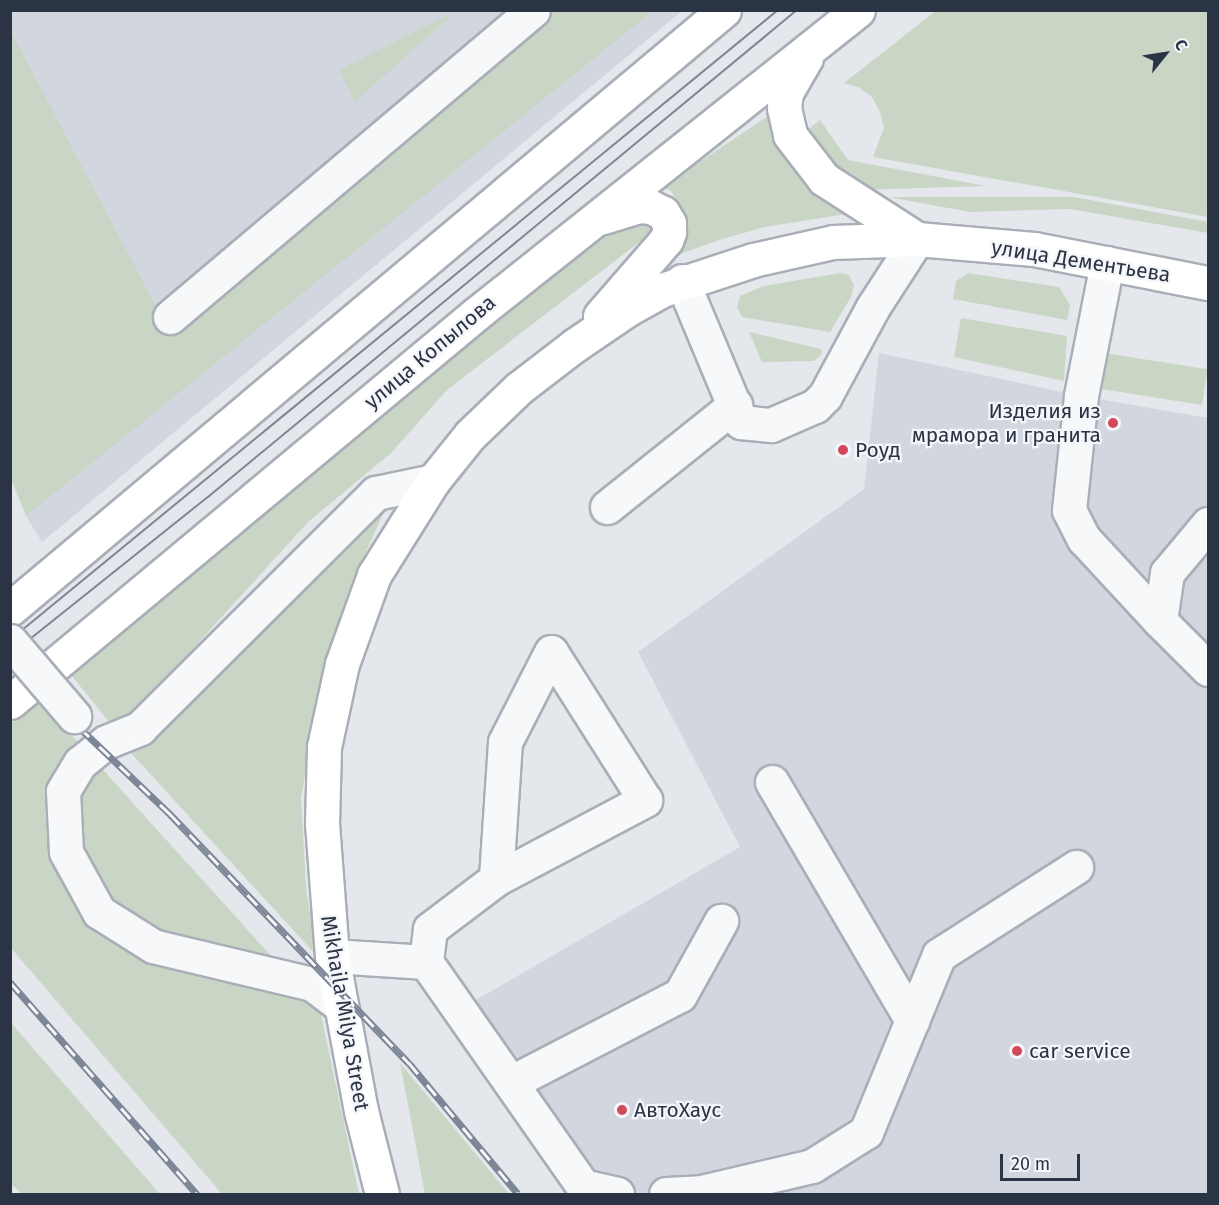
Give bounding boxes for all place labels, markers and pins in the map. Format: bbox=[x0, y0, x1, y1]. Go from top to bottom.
place label: Изделия из мрамора и гранита bbox=[912, 398, 1101, 448]
marker: Изделия из мрамора и гранита bbox=[1106, 416, 1120, 430]
place label: Роуд bbox=[855, 437, 901, 463]
marker: Роуд bbox=[836, 443, 850, 457]
place label: car service bbox=[1029, 1038, 1131, 1064]
marker: car service bbox=[1010, 1044, 1024, 1058]
place label: АвтоХаус bbox=[634, 1097, 721, 1123]
marker: АвтоХаус bbox=[615, 1103, 629, 1117]

